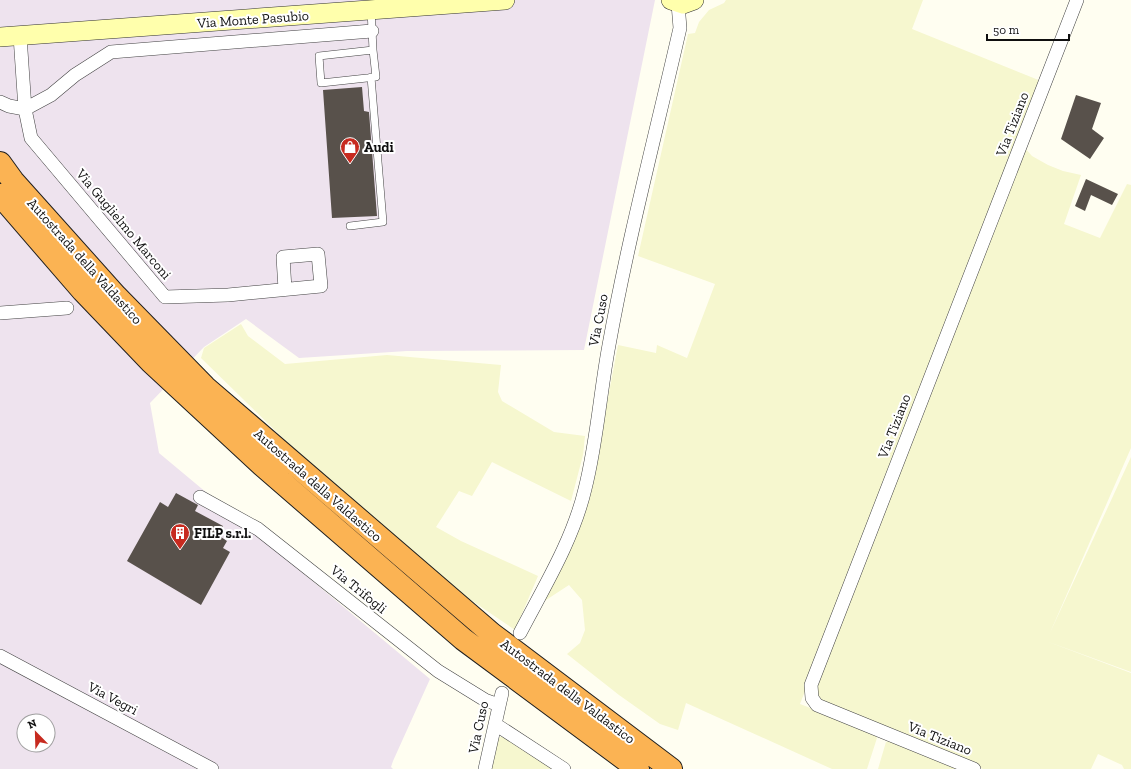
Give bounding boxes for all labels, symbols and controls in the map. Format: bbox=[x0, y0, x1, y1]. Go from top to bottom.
street label: Via Monte Pasubio bbox=[196, 7, 310, 32]
scale bar bbox=[987, 16, 1069, 42]
text: 50 m bbox=[993, 23, 1020, 37]
street label: Via Tiziano bbox=[992, 90, 1032, 160]
shop icon: Audi bbox=[339, 136, 361, 164]
place label: Audi bbox=[364, 139, 394, 156]
street label: Via Guglielmo Marconi bbox=[72, 165, 175, 283]
street label: Autostrada della Valdastico bbox=[23, 195, 146, 328]
street label: Via Cuso bbox=[585, 293, 612, 349]
street label: Via Tiziano bbox=[874, 392, 914, 462]
street label: Autostrada della Valdastico bbox=[250, 425, 385, 546]
building icon: FILP s.r.l. bbox=[169, 522, 191, 550]
place label: FILP s.r.l. bbox=[194, 525, 251, 542]
street label: Via Trifogli bbox=[326, 561, 390, 617]
street label: Autostrada della Valdastico bbox=[497, 635, 638, 747]
street label: Via Vegri bbox=[84, 678, 141, 719]
street label: Via Cuso bbox=[464, 699, 492, 756]
north arrow bbox=[16, 713, 56, 753]
text: N bbox=[26, 716, 39, 732]
street label: Via Tiziano bbox=[904, 718, 974, 759]

